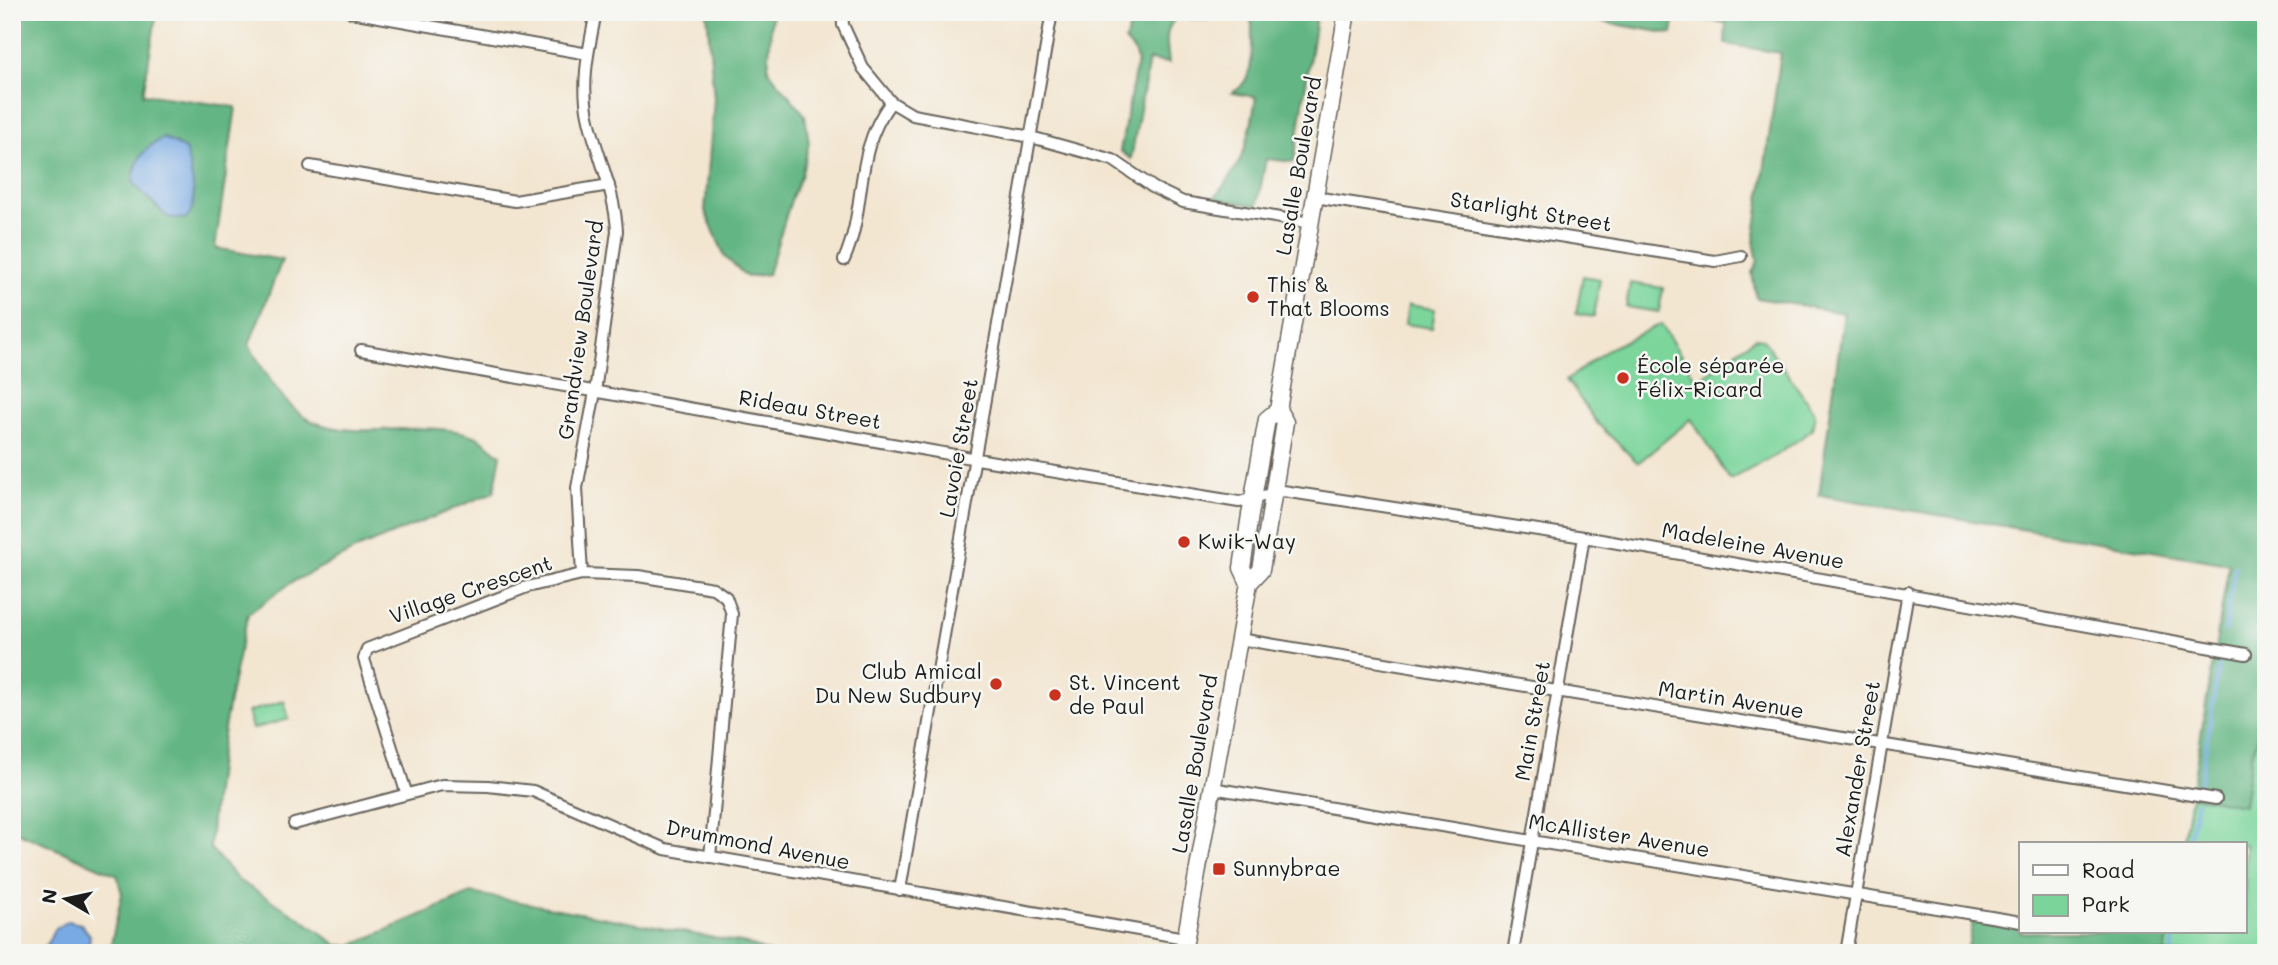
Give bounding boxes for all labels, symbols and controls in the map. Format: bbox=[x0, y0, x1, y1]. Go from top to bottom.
street label: Lasalle Boulevard bbox=[1269, 74, 1327, 257]
street label: Starlight Street bbox=[1449, 184, 1614, 237]
street label: Grandview Boulevard bbox=[551, 218, 608, 441]
place label: This & That Blooms bbox=[1267, 270, 1390, 321]
marker: This & That Blooms bbox=[1245, 289, 1261, 305]
place label: École séparée Félix-Ricard bbox=[1637, 351, 1785, 402]
marker: École séparée Félix-Ricard bbox=[1615, 370, 1631, 386]
street label: Lavoie Street bbox=[932, 376, 983, 519]
street label: Rideau Street bbox=[737, 383, 884, 434]
street label: Madeleine Avenue bbox=[1660, 515, 1847, 574]
place label: Kwik-Way bbox=[1198, 527, 1296, 554]
marker: Kwik-Way bbox=[1176, 534, 1192, 550]
street label: Village Crescent bbox=[386, 548, 555, 629]
place label: Club Amical Du New Sudbury bbox=[815, 657, 982, 708]
street label: Main Street bbox=[1508, 659, 1555, 783]
place label: St. Vincent de Paul bbox=[1069, 668, 1181, 719]
street label: Lasalle Boulevard bbox=[1165, 672, 1223, 855]
street label: Martin Avenue bbox=[1657, 674, 1806, 723]
marker: Club Amical Du New Sudbury bbox=[988, 676, 1004, 692]
street label: Alexander Street bbox=[1828, 678, 1885, 859]
marker: St. Vincent de Paul bbox=[1047, 687, 1063, 703]
street label: McAllister Avenue bbox=[1527, 807, 1712, 862]
street label: Drummond Avenue bbox=[664, 812, 853, 875]
legend bbox=[2019, 842, 2246, 934]
place label: Sunnybrae bbox=[1233, 854, 1341, 881]
text: Road bbox=[2082, 856, 2134, 883]
marker: Sunnybrae bbox=[1211, 861, 1227, 877]
north arrow bbox=[32, 864, 102, 934]
text: N bbox=[35, 887, 62, 905]
text: Park bbox=[2082, 890, 2130, 917]

